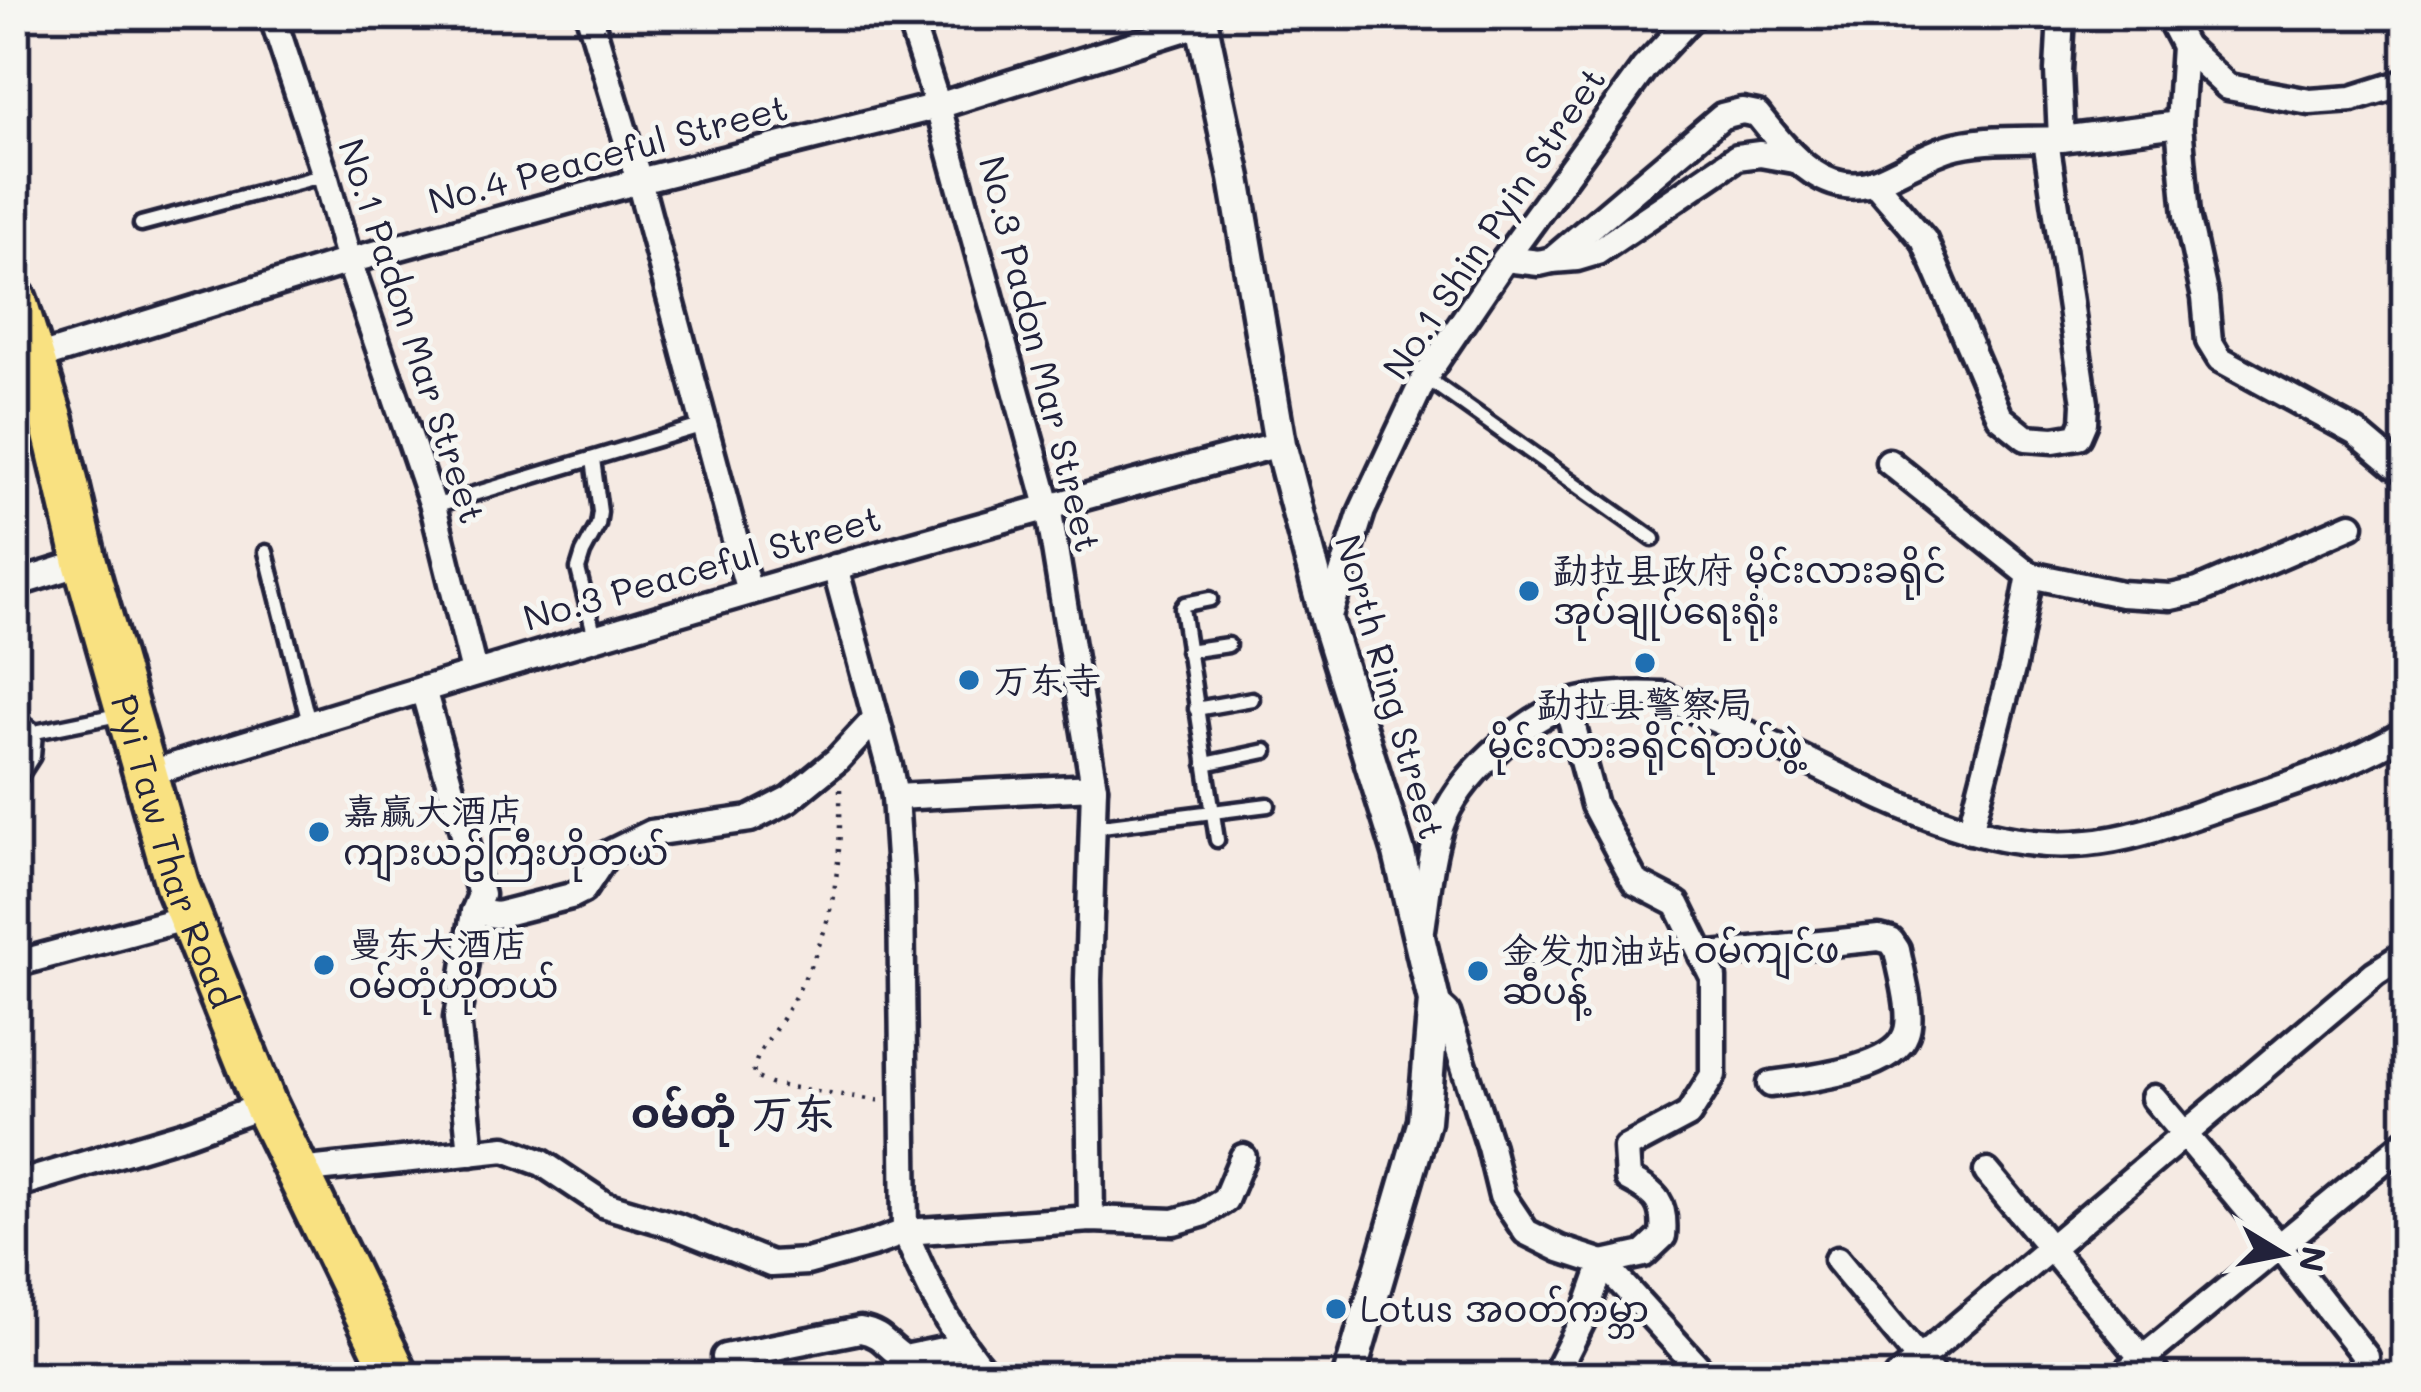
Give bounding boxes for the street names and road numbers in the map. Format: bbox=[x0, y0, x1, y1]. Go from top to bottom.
street label: No.1 Shin Pyin Street bbox=[1371, 57, 1616, 388]
street label: No.4 Peaceful Street bbox=[423, 82, 793, 223]
street label: No.1 Padon Mar Street bbox=[329, 132, 498, 529]
street label: No.3 Padon Mar Street bbox=[969, 151, 1113, 557]
street label: No.3 Peaceful Street bbox=[517, 493, 886, 640]
street label: North Ring Street bbox=[1325, 529, 1457, 844]
street label: Pyi Taw Thar Road bbox=[102, 689, 249, 1014]

